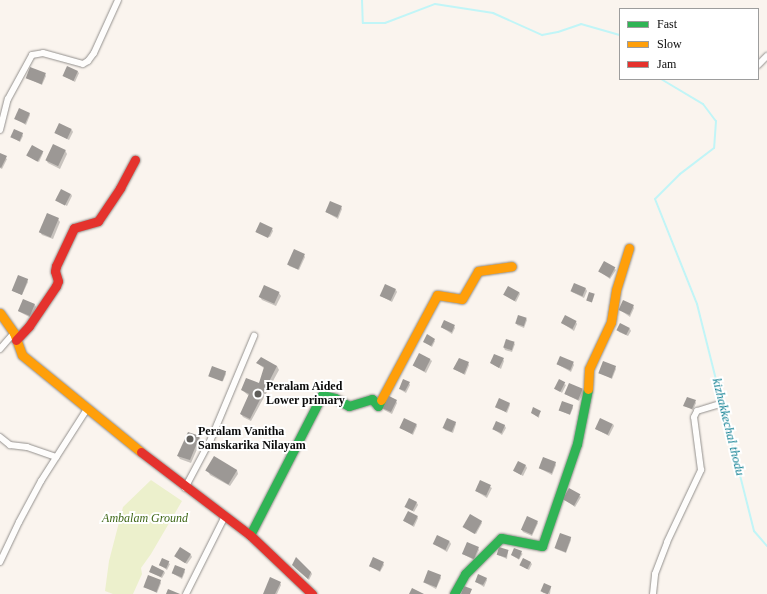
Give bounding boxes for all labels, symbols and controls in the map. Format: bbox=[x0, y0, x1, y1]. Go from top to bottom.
legend bbox=[619, 8, 759, 80]
text: Fast bbox=[657, 17, 677, 31]
text: Slow bbox=[657, 37, 682, 51]
text: Jam bbox=[657, 57, 676, 71]
water label: kizhakkechal thodu bbox=[708, 377, 748, 477]
place label: Peralam Aided Lower primary bbox=[266, 380, 345, 408]
marker: Peralam Aided Lower primary bbox=[253, 389, 263, 399]
place label: Peralam Vanitha Samskarika Nilayam bbox=[198, 425, 306, 453]
marker: Peralam Vanitha Samskarika Nilayam bbox=[185, 434, 195, 444]
park label: Ambalam Ground bbox=[102, 512, 188, 526]

